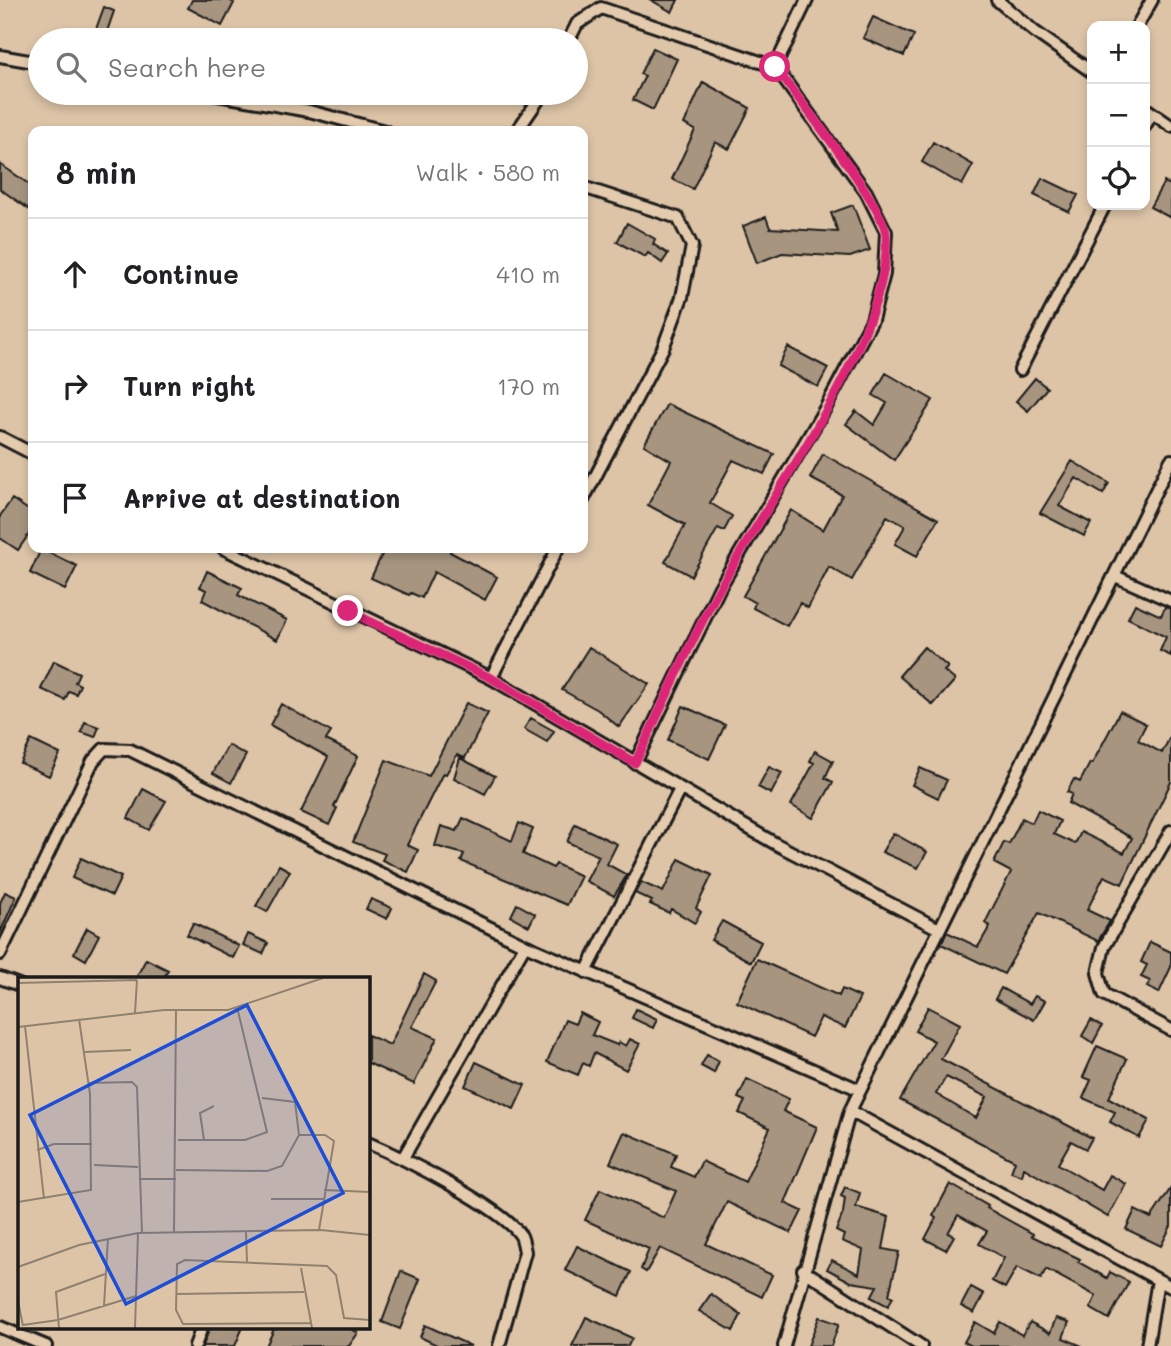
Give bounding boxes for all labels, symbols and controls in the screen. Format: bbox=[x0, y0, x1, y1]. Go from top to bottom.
map controls bbox=[1087, 21, 1150, 210]
button: + bbox=[1087, 21, 1150, 84]
search box bbox=[28, 28, 588, 105]
icon: search bbox=[52, 48, 90, 86]
text: Search here bbox=[108, 50, 266, 84]
route start bbox=[759, 51, 790, 82]
button: − bbox=[1087, 84, 1150, 147]
button: locate bbox=[1087, 147, 1150, 210]
text: 8 min bbox=[56, 152, 137, 192]
text: Walk · 580 m bbox=[416, 157, 560, 187]
icon: ahead bbox=[56, 255, 94, 293]
text: Continue bbox=[123, 257, 239, 291]
text: 410 m bbox=[496, 259, 560, 289]
icon: right bbox=[56, 367, 94, 405]
text: Turn right bbox=[123, 369, 256, 403]
text: 170 m bbox=[497, 371, 560, 401]
icon: arrive bbox=[56, 479, 94, 517]
text: Arrive at destination bbox=[123, 481, 400, 515]
route end bbox=[332, 595, 363, 626]
inset map bbox=[18, 977, 369, 1328]

